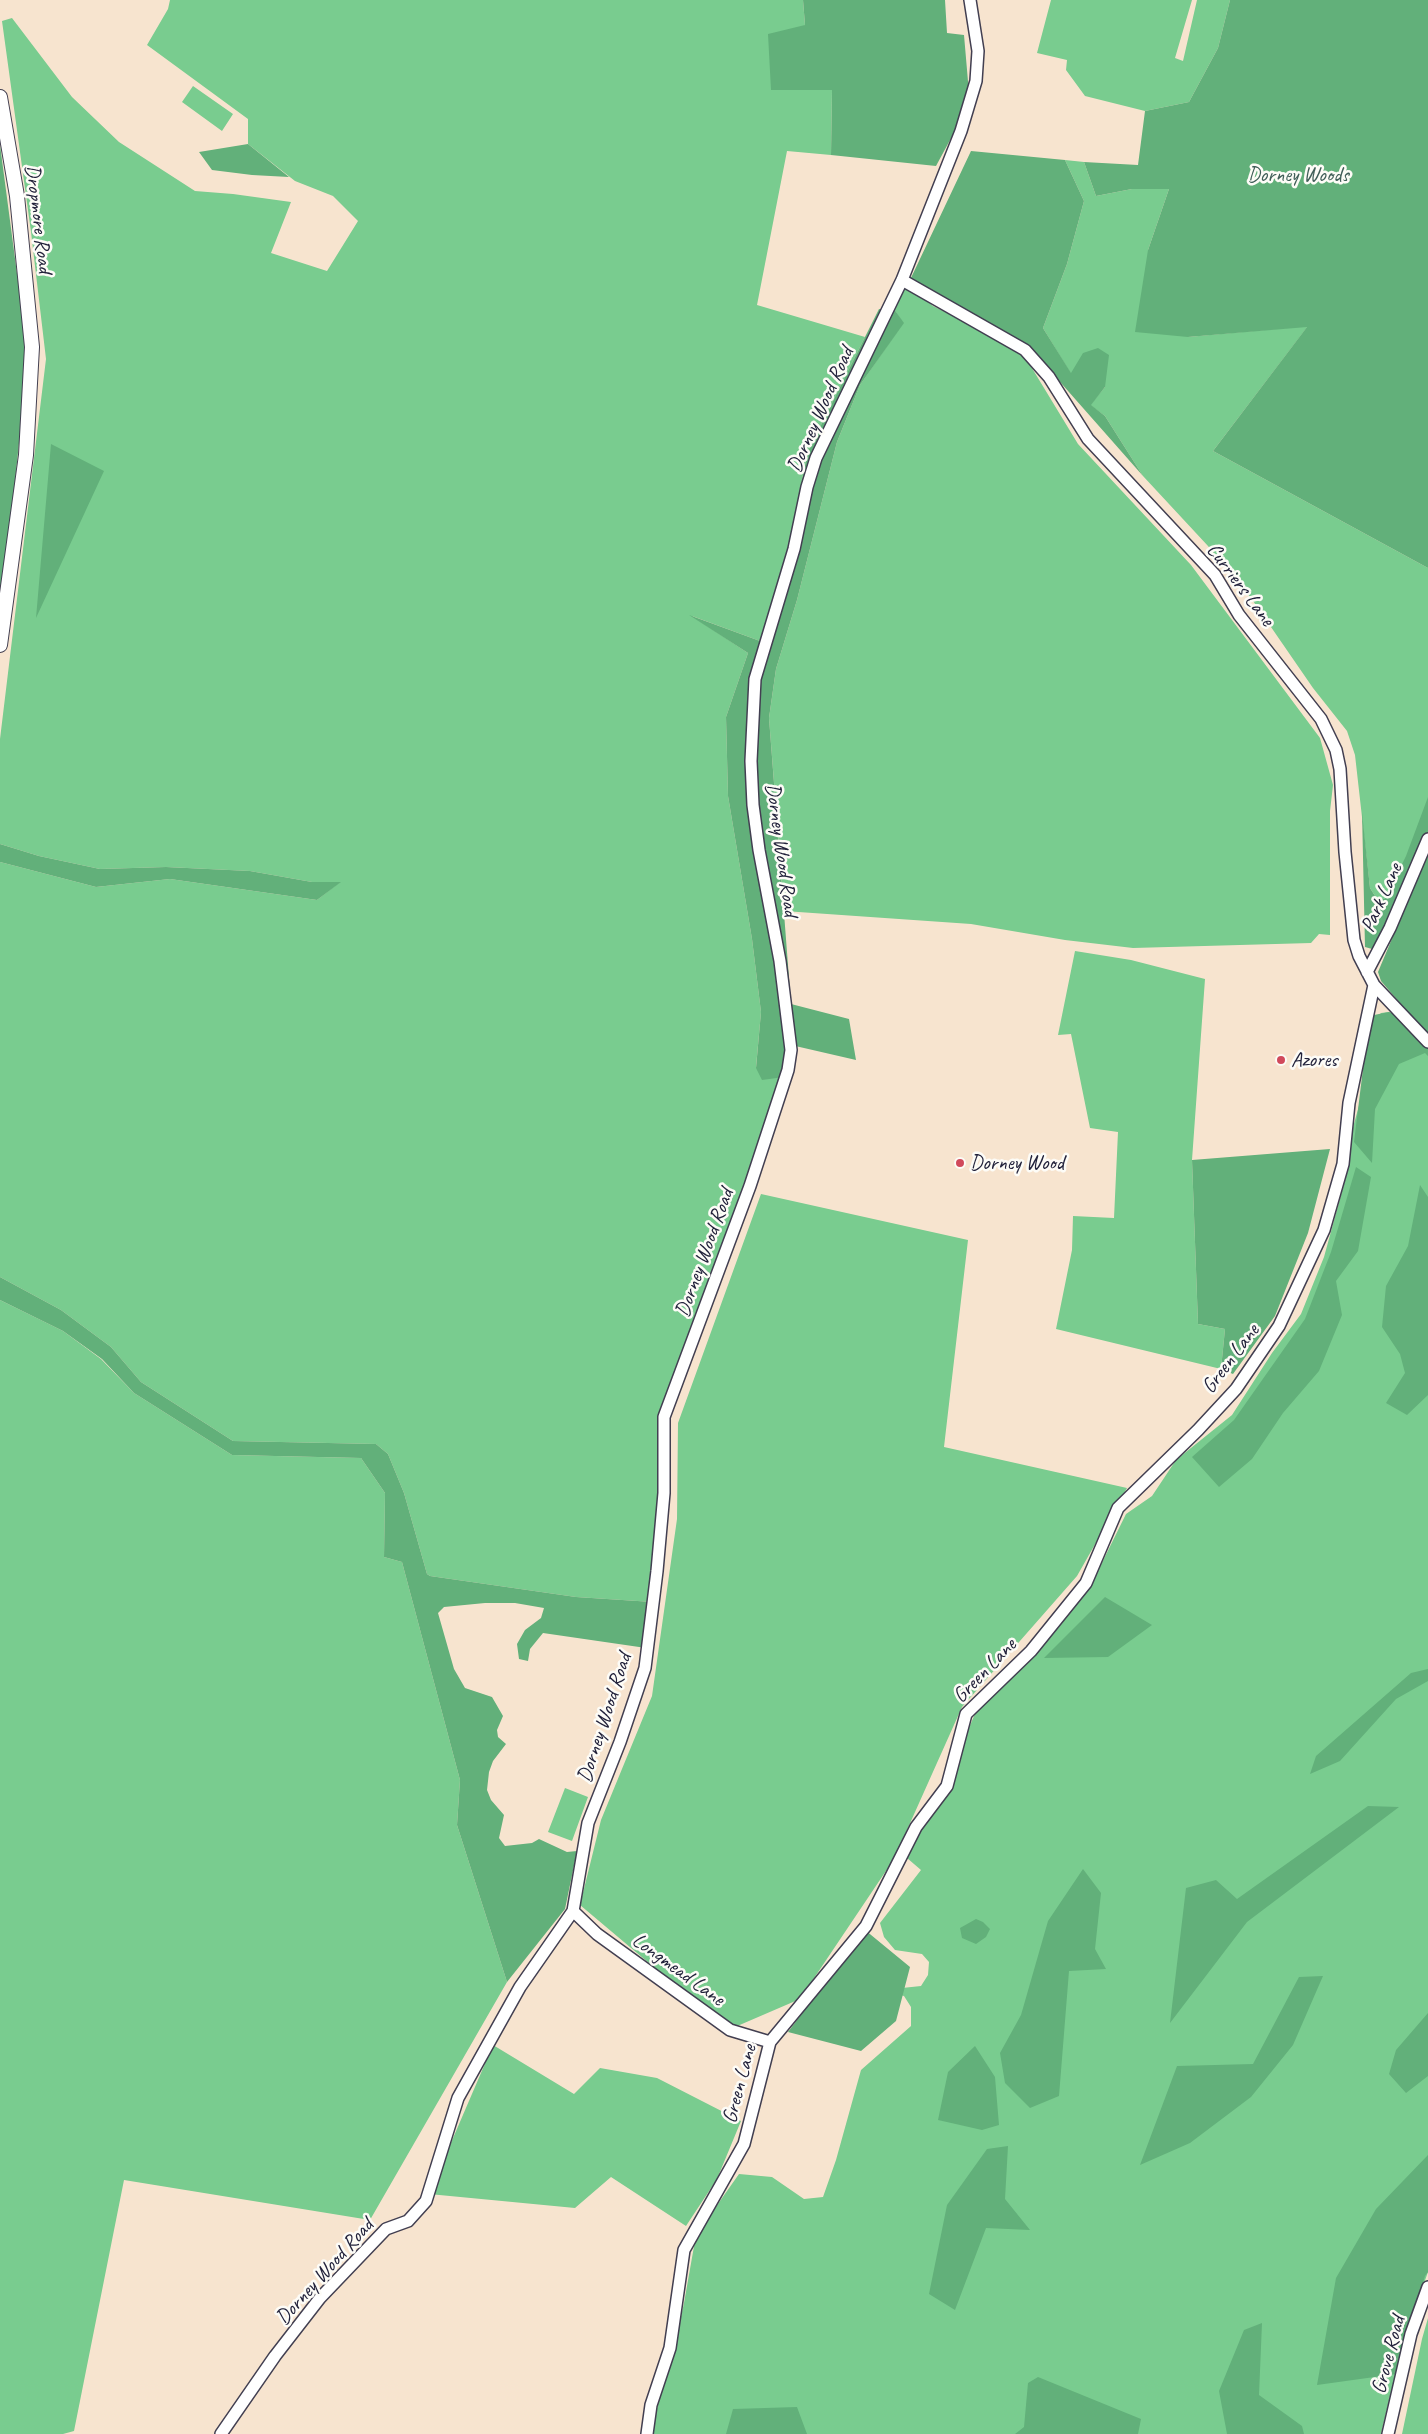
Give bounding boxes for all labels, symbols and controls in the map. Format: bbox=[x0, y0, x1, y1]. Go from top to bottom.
park label: Dorney Woods bbox=[1247, 162, 1349, 188]
street label: Dropmore Road bbox=[19, 163, 57, 275]
street label: Dorney Wood Road bbox=[782, 344, 860, 476]
street label: Curriers Lane bbox=[1201, 538, 1279, 632]
street label: Dorney Wood Road bbox=[759, 782, 803, 918]
street label: Park Lane bbox=[1356, 860, 1408, 936]
place label: Azores bbox=[1291, 1047, 1338, 1073]
marker: Azores bbox=[1275, 1054, 1287, 1066]
place label: Dorney Wood bbox=[970, 1150, 1064, 1176]
marker: Dorney Wood bbox=[954, 1157, 966, 1169]
street label: Dorney Wood Road bbox=[670, 1186, 740, 1320]
street label: Green Lane bbox=[1197, 1319, 1265, 1399]
street label: Green Lane bbox=[948, 1633, 1022, 1709]
street label: Dorney Wood Road bbox=[572, 1650, 638, 1786]
street label: Longmead Lane bbox=[627, 1928, 729, 2012]
street label: Green Lane bbox=[717, 2042, 763, 2126]
street label: Dorney Wood Road bbox=[271, 2214, 379, 2330]
street label: Grove Road bbox=[1367, 2313, 1411, 2397]

